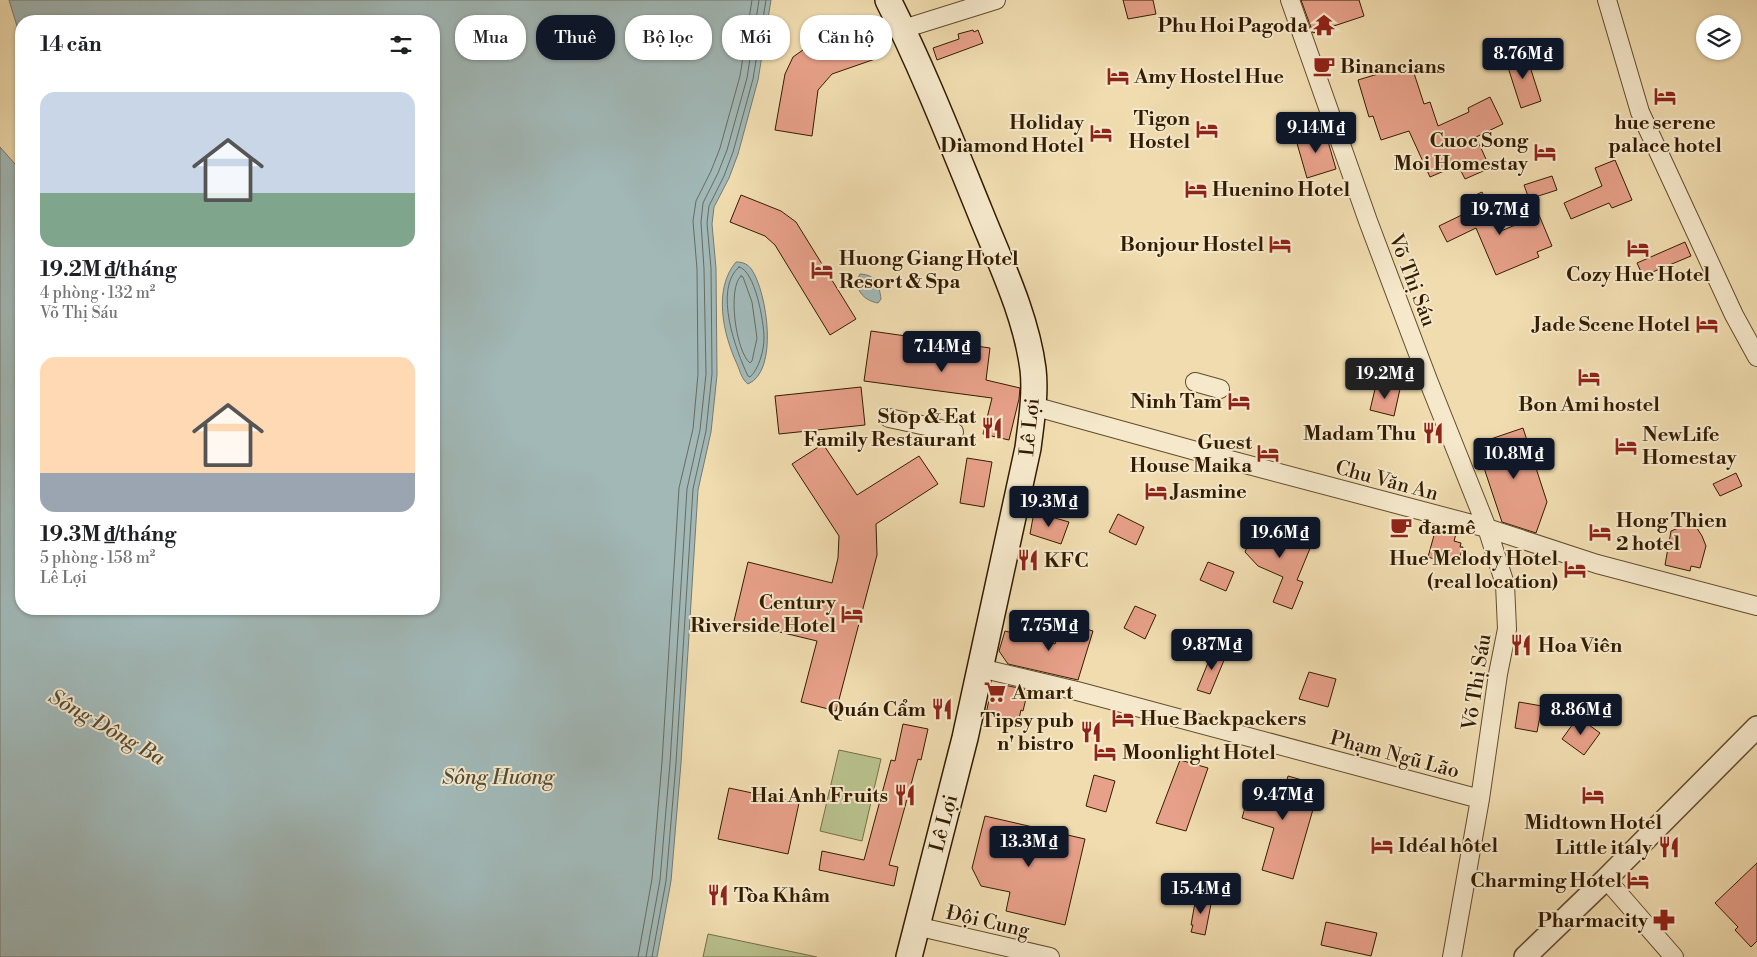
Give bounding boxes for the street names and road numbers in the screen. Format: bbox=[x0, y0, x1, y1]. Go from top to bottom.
street label: Võ Thị Sáu bbox=[1382, 230, 1441, 331]
street label: Lê Lợi bbox=[1015, 396, 1046, 458]
street label: Chu Văn An bbox=[1332, 456, 1441, 507]
street label: Võ Thị Sáu bbox=[1457, 632, 1498, 733]
street label: Phạm Ngũ Lão bbox=[1327, 726, 1462, 785]
street label: Lê Lợi bbox=[925, 791, 964, 855]
street label: Đội Cung bbox=[943, 901, 1032, 944]

